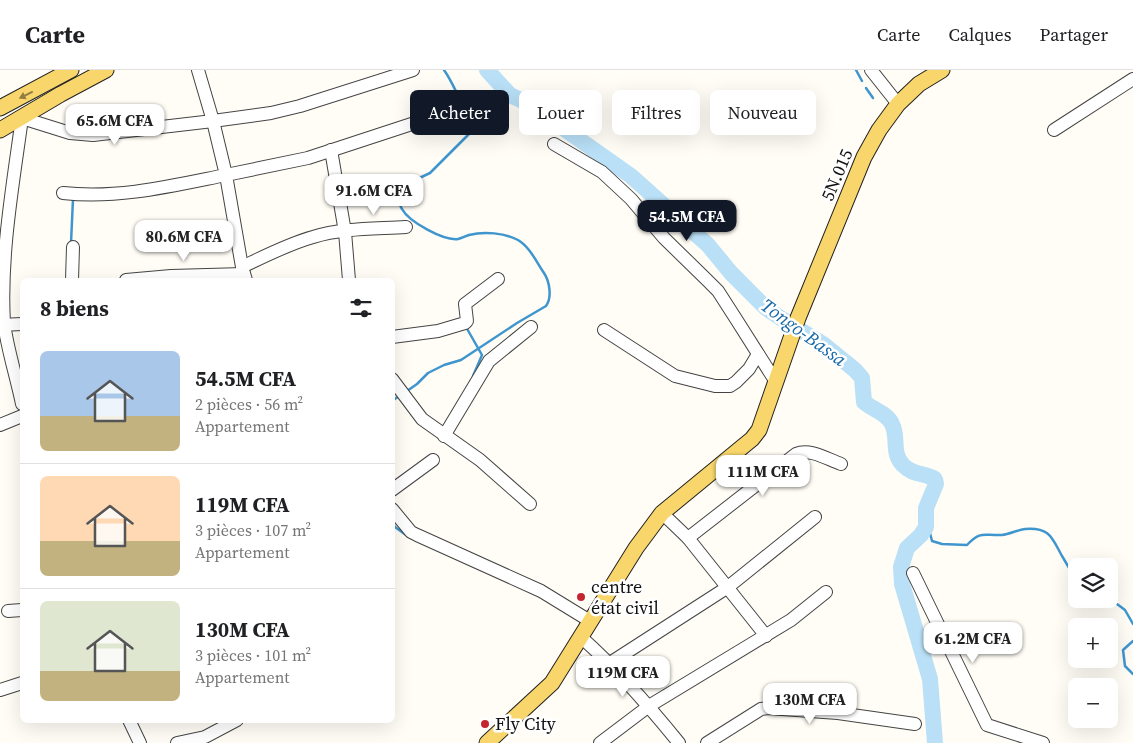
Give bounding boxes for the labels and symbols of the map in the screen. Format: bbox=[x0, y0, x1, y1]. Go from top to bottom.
one-way arrow bbox=[19, 91, 33, 99]
pin: 65.6M CFA bbox=[58, 104, 172, 146]
street label: 5N.015 bbox=[814, 145, 859, 205]
pin: 91.6M CFA bbox=[317, 174, 431, 216]
pin: 54.5M CFA bbox=[630, 200, 744, 242]
pin: 80.6M CFA bbox=[127, 220, 241, 262]
water label: Tongo-Bassa bbox=[756, 292, 852, 372]
pin: 111M CFA bbox=[711, 454, 815, 497]
place label: centre état civil bbox=[591, 574, 659, 620]
marker: centre état civil bbox=[575, 591, 587, 603]
pin: 61.2M CFA bbox=[916, 622, 1030, 664]
pin: 119M CFA bbox=[571, 656, 675, 698]
pin: 130M CFA bbox=[758, 682, 862, 725]
place label: Fly City bbox=[495, 711, 557, 736]
marker: Fly City bbox=[479, 718, 491, 730]

